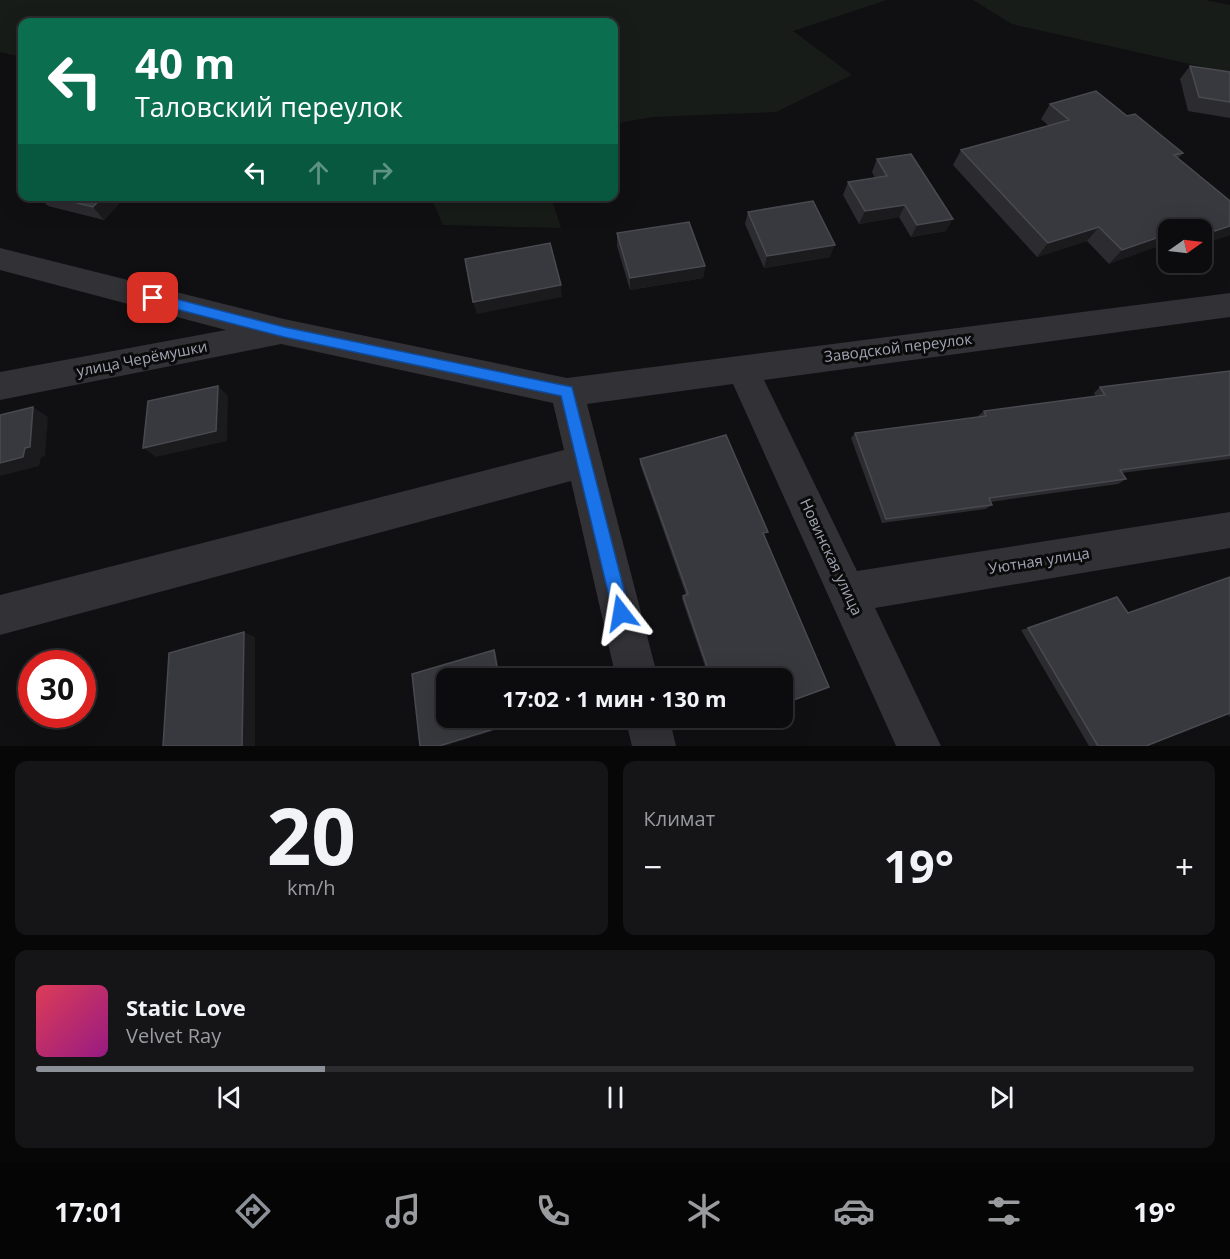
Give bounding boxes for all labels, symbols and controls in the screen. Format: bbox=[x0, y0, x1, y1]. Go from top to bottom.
text: 40 m bbox=[135, 34, 235, 91]
icon: left bbox=[36, 42, 114, 120]
text: Таловский переулок bbox=[135, 88, 403, 125]
icon: left bbox=[239, 156, 272, 189]
icon: ahead bbox=[302, 156, 335, 189]
icon: right bbox=[365, 156, 398, 189]
north arrow bbox=[1158, 219, 1212, 273]
map controls bbox=[1158, 219, 1212, 273]
pin bbox=[127, 272, 178, 323]
icon: arrive bbox=[136, 281, 169, 314]
street label: Заводской переулок bbox=[823, 328, 973, 366]
street label: улица Черёмушки bbox=[75, 336, 209, 381]
street label: Новинская улица bbox=[796, 495, 868, 618]
street label: Уютная улица bbox=[987, 542, 1091, 578]
position arrow bbox=[589, 581, 653, 645]
speed limit sign: 30 bbox=[18, 650, 96, 728]
text: 17:02 · 1 мин · 130 m bbox=[502, 683, 727, 713]
text: 20 bbox=[267, 782, 356, 888]
text: Климат bbox=[644, 805, 715, 832]
text: 19° bbox=[883, 835, 954, 896]
text: − bbox=[644, 844, 662, 889]
text: + bbox=[1175, 844, 1194, 889]
text: km/h bbox=[287, 874, 336, 901]
text: Static Love bbox=[126, 992, 246, 1022]
text: Velvet Ray bbox=[126, 1022, 221, 1049]
icon: previous bbox=[213, 1081, 246, 1114]
icon: pause bbox=[599, 1081, 632, 1114]
icon: next bbox=[985, 1081, 1018, 1114]
icon: directions bbox=[232, 1190, 274, 1232]
icon: music bbox=[382, 1190, 424, 1232]
icon: phone bbox=[532, 1190, 574, 1232]
icon: climate bbox=[683, 1190, 725, 1232]
icon: car bbox=[833, 1190, 875, 1232]
icon: filters bbox=[983, 1190, 1025, 1232]
text: 17:01 bbox=[54, 1193, 124, 1230]
text: 19° bbox=[1133, 1193, 1176, 1230]

